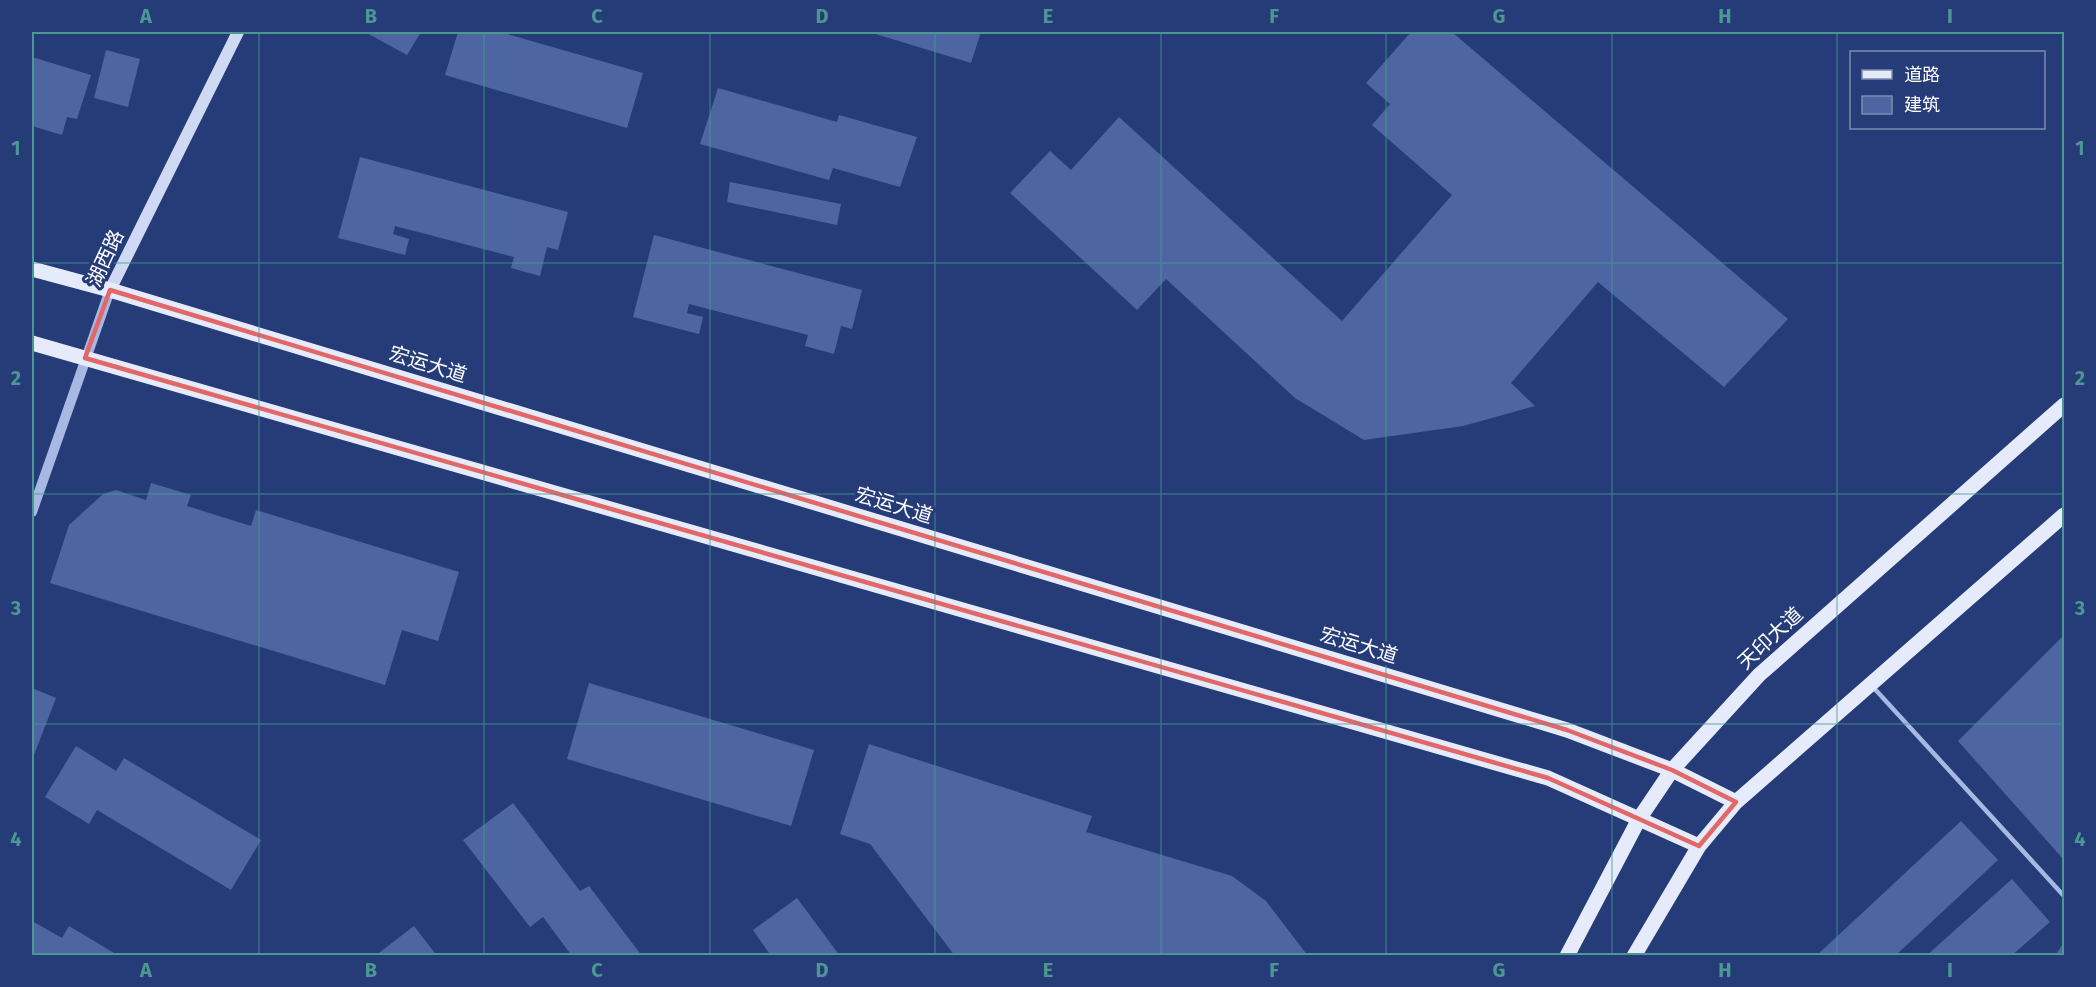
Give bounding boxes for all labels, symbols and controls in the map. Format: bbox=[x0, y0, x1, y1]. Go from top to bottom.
text: A bbox=[139, 4, 153, 28]
text: B bbox=[365, 4, 377, 28]
text: C bbox=[591, 4, 603, 28]
text: D bbox=[815, 4, 829, 28]
text: E bbox=[1043, 4, 1053, 28]
text: F bbox=[1269, 4, 1279, 28]
text: G bbox=[1493, 4, 1505, 28]
text: H bbox=[1718, 4, 1732, 28]
text: I bbox=[1947, 4, 1953, 28]
legend bbox=[1850, 51, 2045, 129]
text: 道路 bbox=[1904, 64, 1940, 86]
text: 建筑 bbox=[1904, 94, 1940, 116]
text: 1 bbox=[11, 136, 21, 160]
text: 1 bbox=[2075, 136, 2085, 160]
street label: 湖西路 bbox=[81, 226, 129, 290]
street label: 宏运大道 bbox=[386, 341, 470, 387]
text: 2 bbox=[11, 366, 21, 390]
text: 2 bbox=[2075, 366, 2085, 390]
street label: 宏运大道 bbox=[852, 482, 936, 528]
text: 3 bbox=[10, 596, 21, 620]
text: 3 bbox=[2074, 596, 2085, 620]
street label: 天印大道 bbox=[1733, 602, 1807, 674]
street label: 宏运大道 bbox=[1317, 622, 1401, 668]
text: 4 bbox=[10, 827, 22, 851]
text: 4 bbox=[2074, 827, 2086, 851]
text: A bbox=[139, 958, 153, 982]
text: B bbox=[365, 958, 377, 982]
text: C bbox=[591, 958, 603, 982]
text: D bbox=[815, 958, 829, 982]
text: E bbox=[1043, 958, 1053, 982]
text: F bbox=[1269, 958, 1279, 982]
text: G bbox=[1493, 958, 1505, 982]
text: H bbox=[1718, 958, 1732, 982]
text: I bbox=[1947, 958, 1953, 982]

